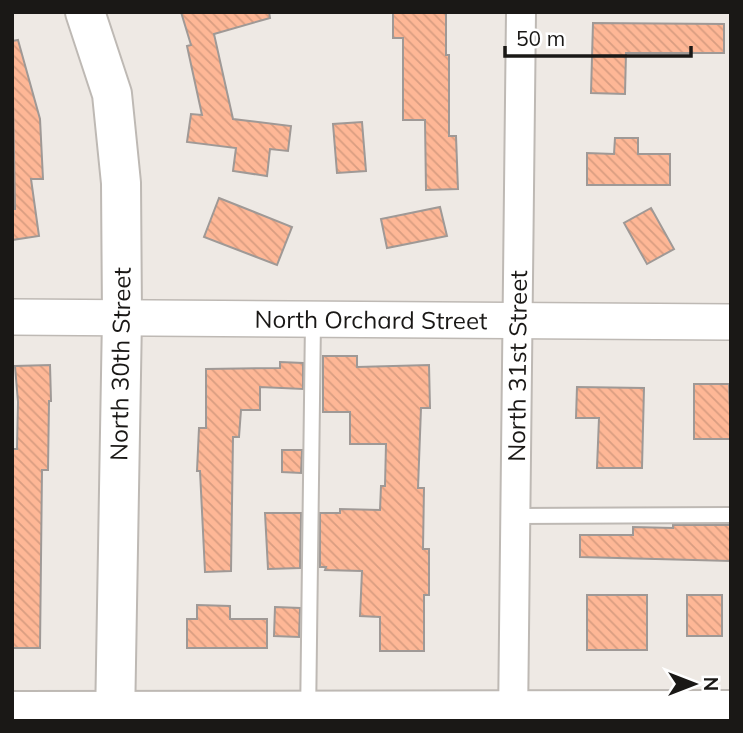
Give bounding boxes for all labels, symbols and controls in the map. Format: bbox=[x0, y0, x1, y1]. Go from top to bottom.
scale bar bbox=[505, 14, 690, 58]
text: 50 m bbox=[516, 25, 565, 51]
street label: North 30th Street bbox=[103, 267, 137, 461]
street label: North 31st Street bbox=[501, 270, 533, 462]
street label: North Orchard Street bbox=[254, 304, 488, 335]
north arrow bbox=[659, 649, 729, 719]
text: N bbox=[699, 677, 723, 691]

